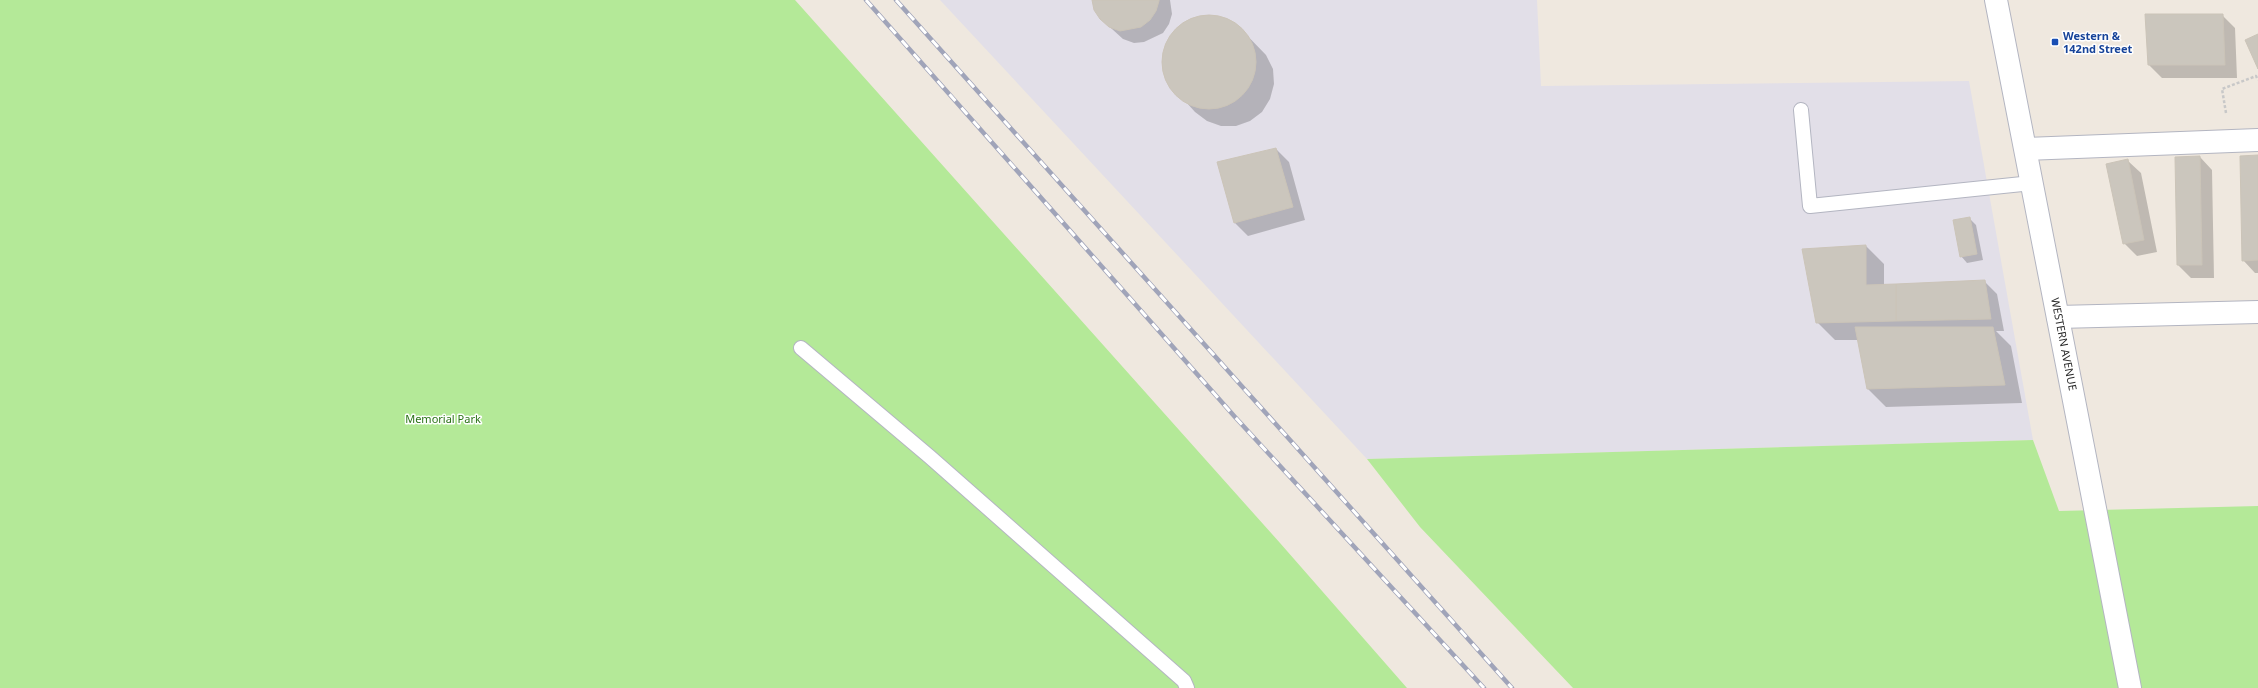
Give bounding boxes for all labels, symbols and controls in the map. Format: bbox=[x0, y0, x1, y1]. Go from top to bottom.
place label: Western & 142nd Street bbox=[2063, 28, 2133, 56]
marker: Western & 142nd Street bbox=[2050, 37, 2060, 47]
street label: WESTERN AVENUE bbox=[2048, 296, 2081, 392]
park label: Memorial Park bbox=[405, 411, 481, 426]

